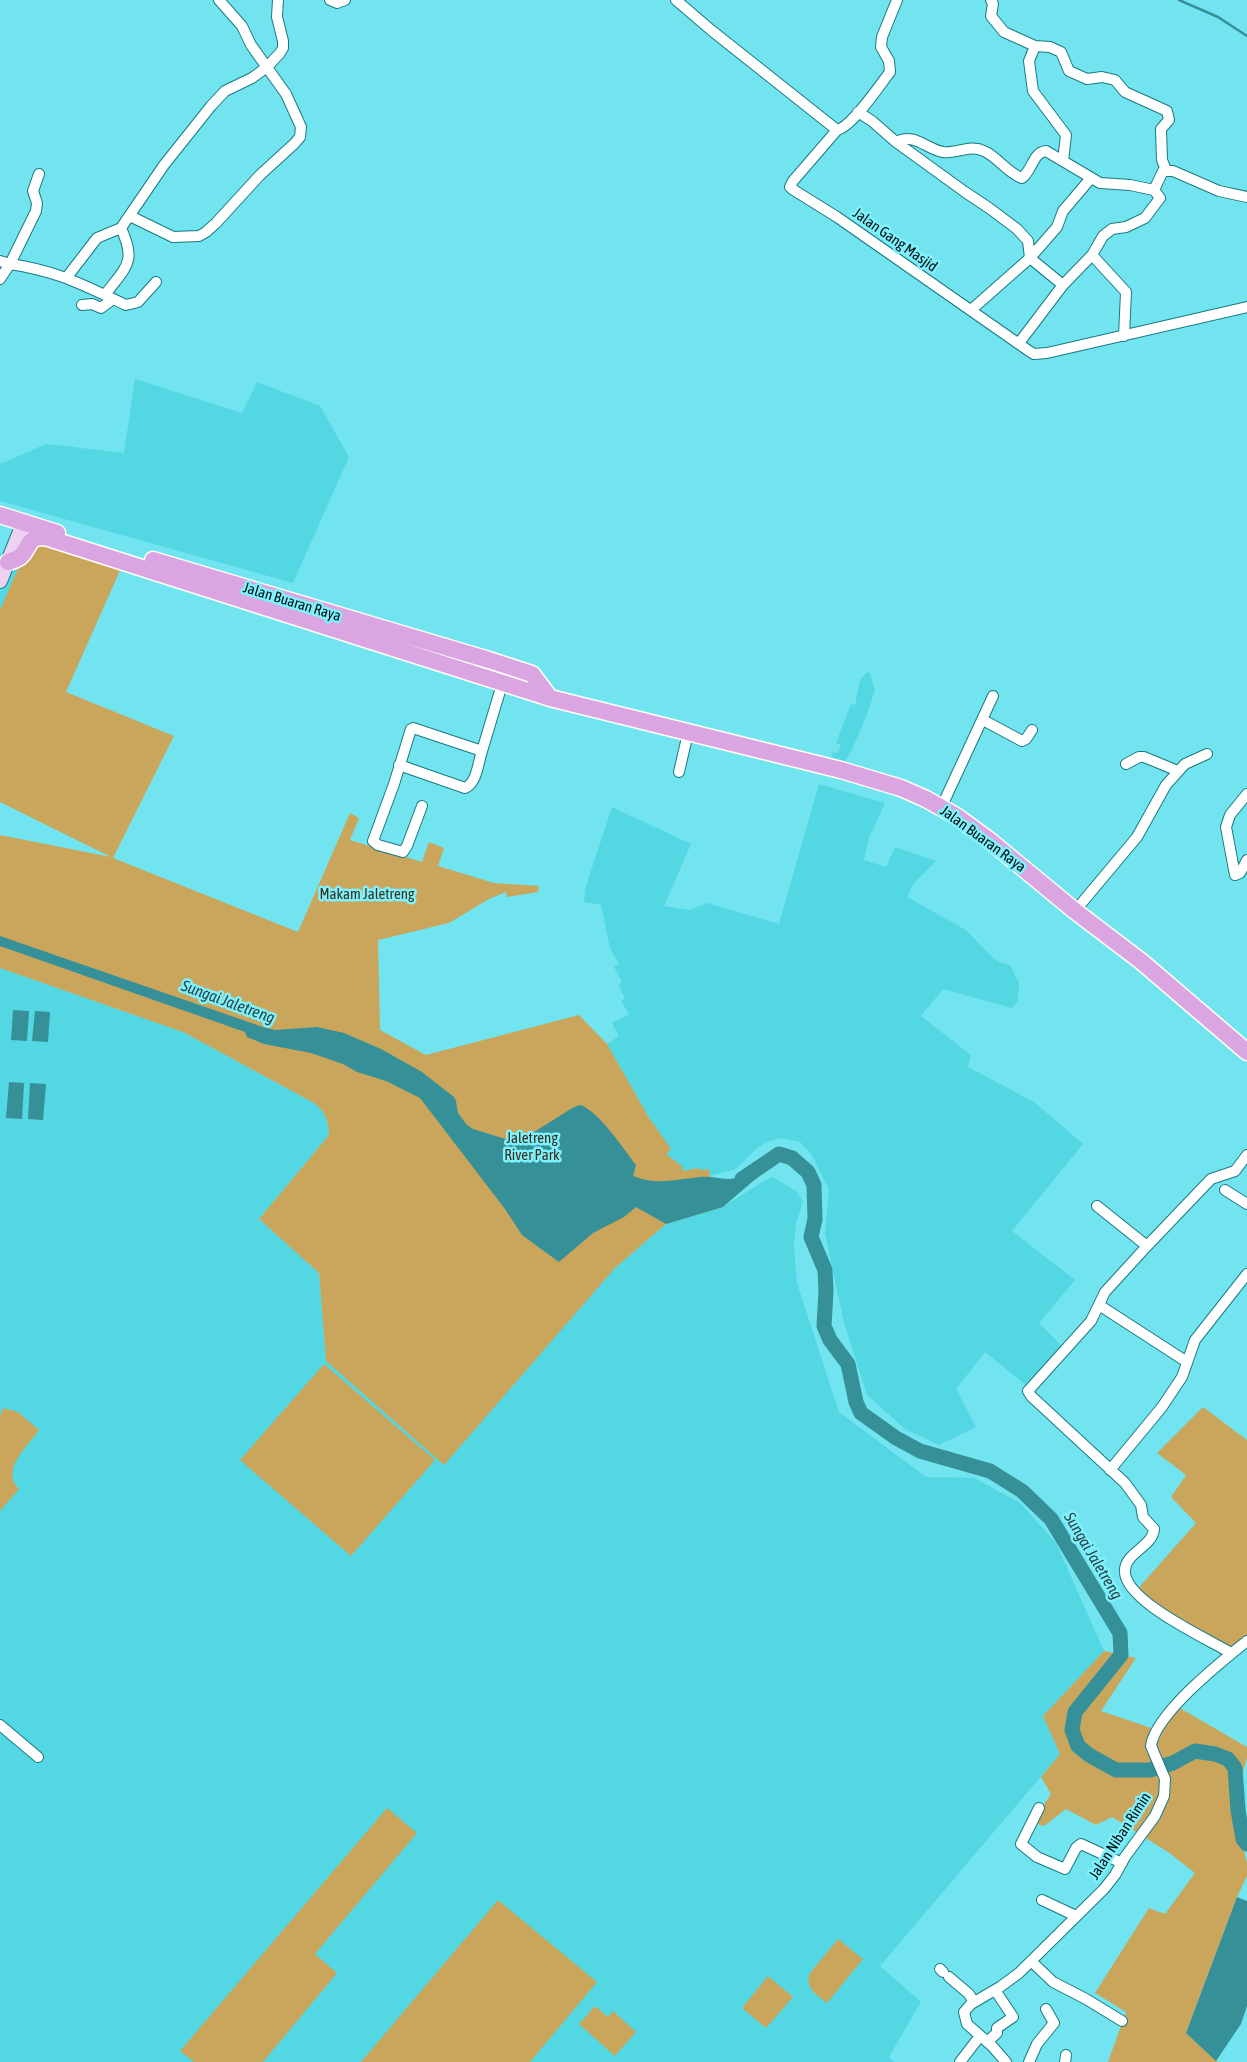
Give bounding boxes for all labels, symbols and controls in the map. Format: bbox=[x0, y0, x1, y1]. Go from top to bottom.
street label: Jalan Gang Masjid bbox=[849, 204, 941, 276]
street label: Jalan Buaran Raya bbox=[241, 579, 343, 625]
street label: Jalan Buaran Raya bbox=[937, 802, 1029, 876]
park label: Makam Jaletreng bbox=[319, 885, 415, 903]
water label: Sungai Jaletreng bbox=[179, 976, 277, 1028]
park label: Jaletreng River Park bbox=[504, 1129, 560, 1164]
water label: Sungai Jaletreng bbox=[1060, 1509, 1126, 1603]
street label: Jalan Niban Rimin bbox=[1085, 1789, 1155, 1883]

